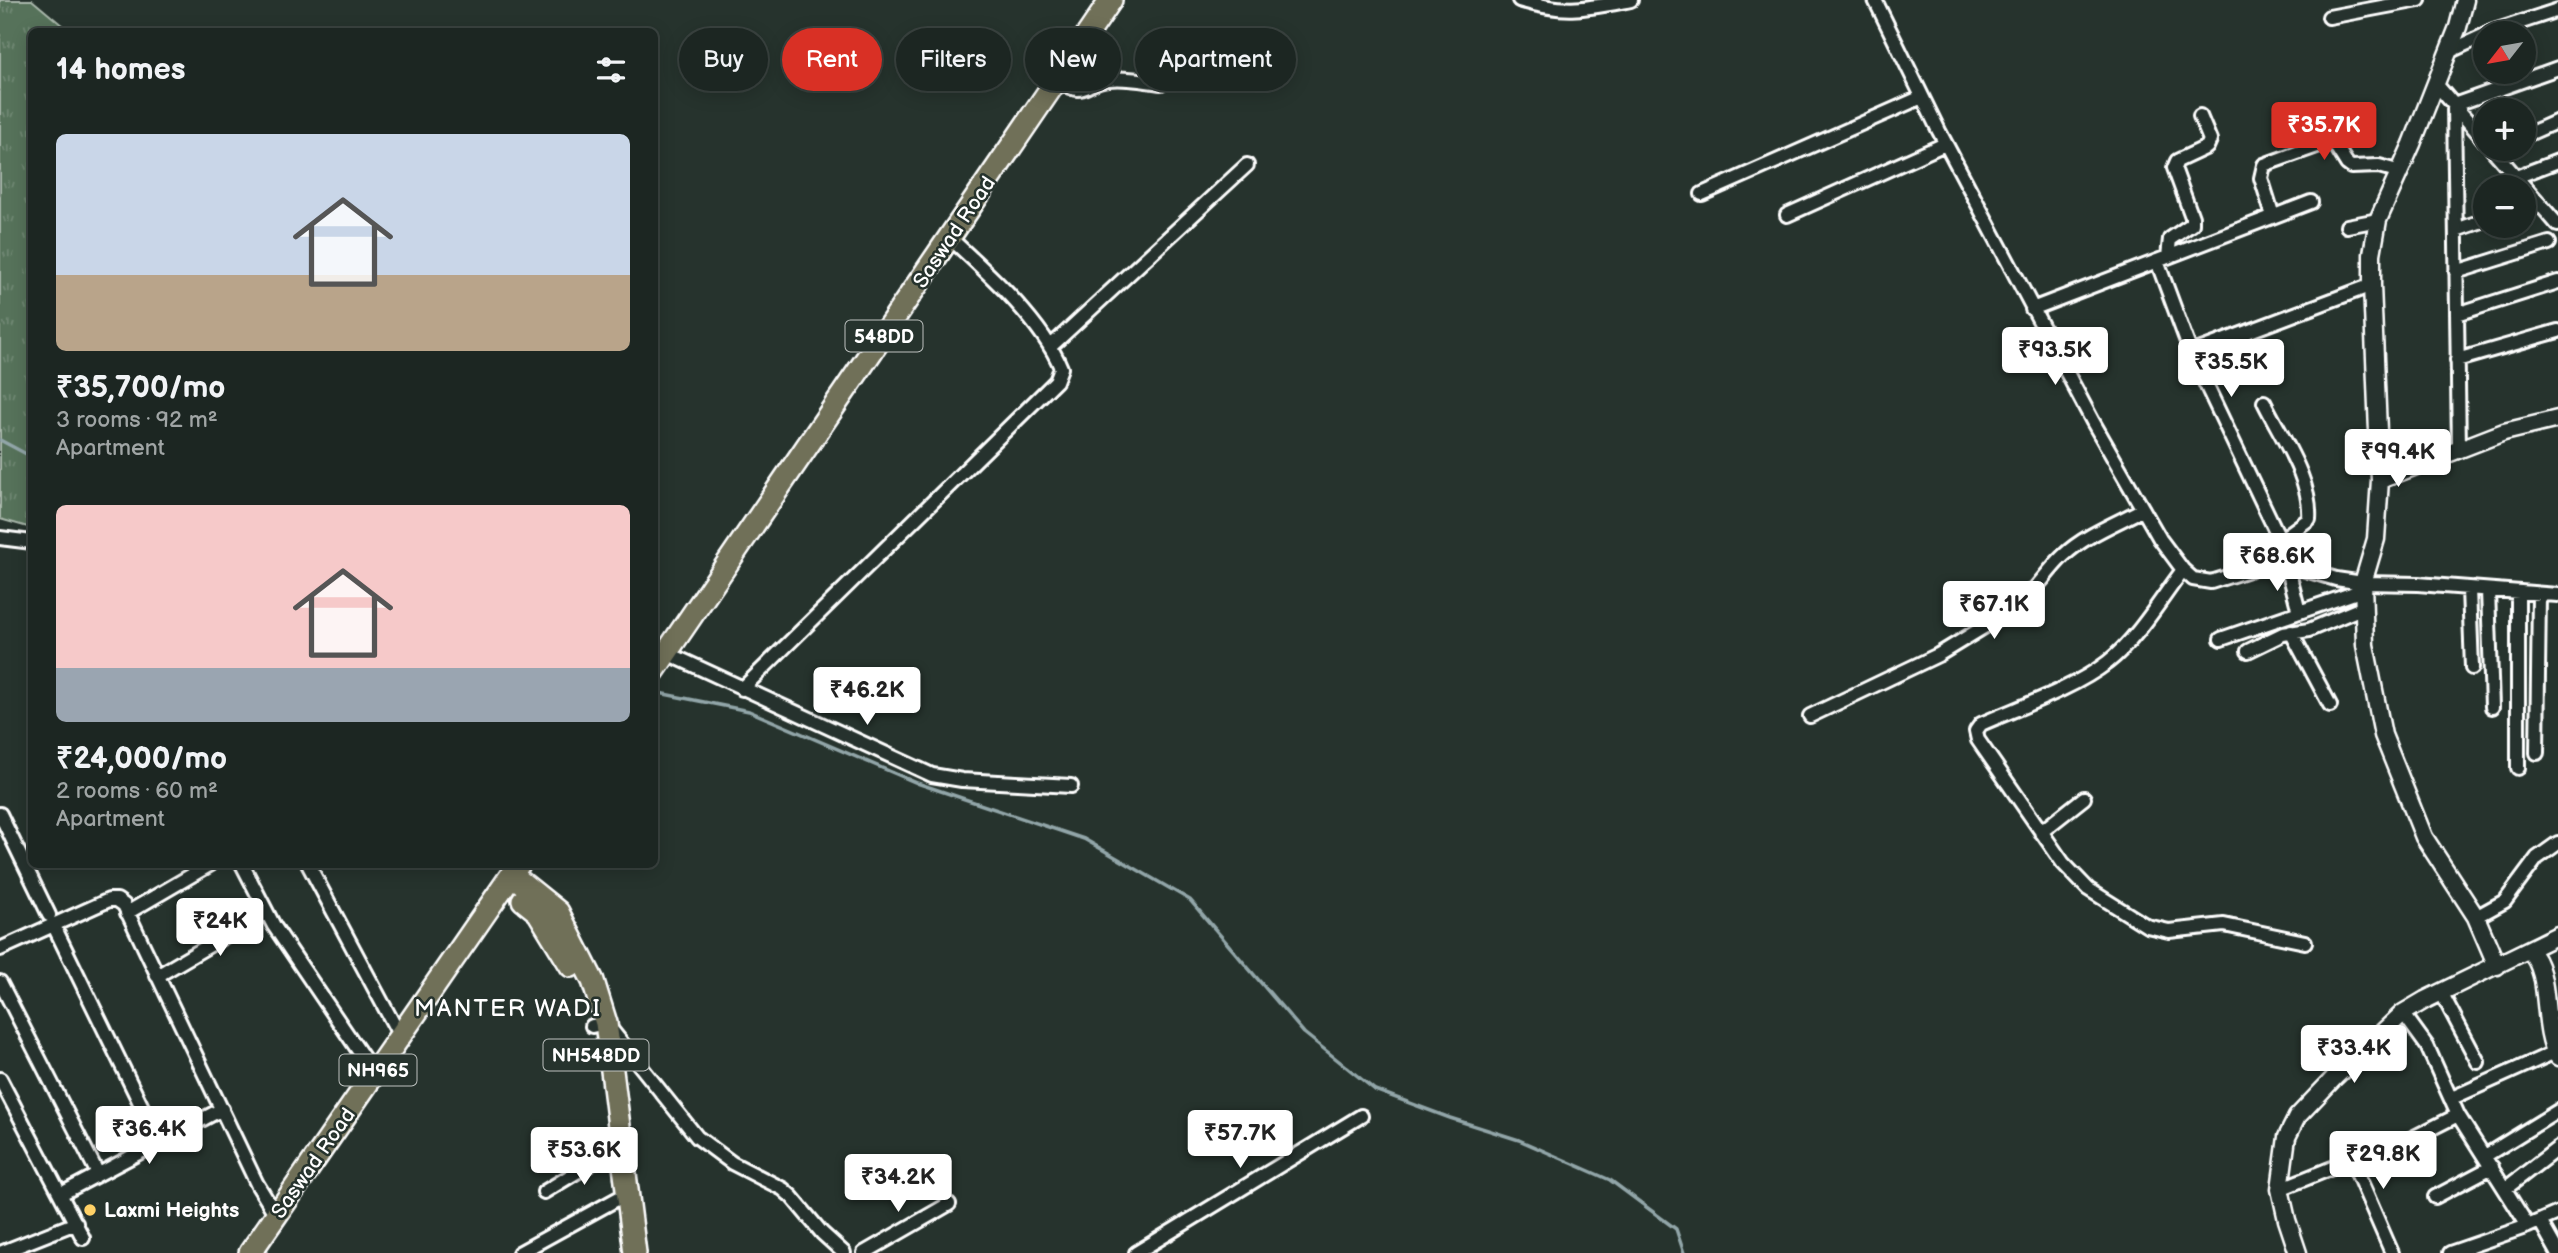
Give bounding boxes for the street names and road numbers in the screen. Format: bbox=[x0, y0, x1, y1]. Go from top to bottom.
street label: Saswad Road bbox=[908, 172, 1001, 293]
road number: 548DD bbox=[846, 320, 922, 352]
road number: NH548DD bbox=[544, 1040, 648, 1070]
road number: NH965 bbox=[340, 1054, 416, 1086]
street label: Saswad Road bbox=[266, 1103, 361, 1223]

